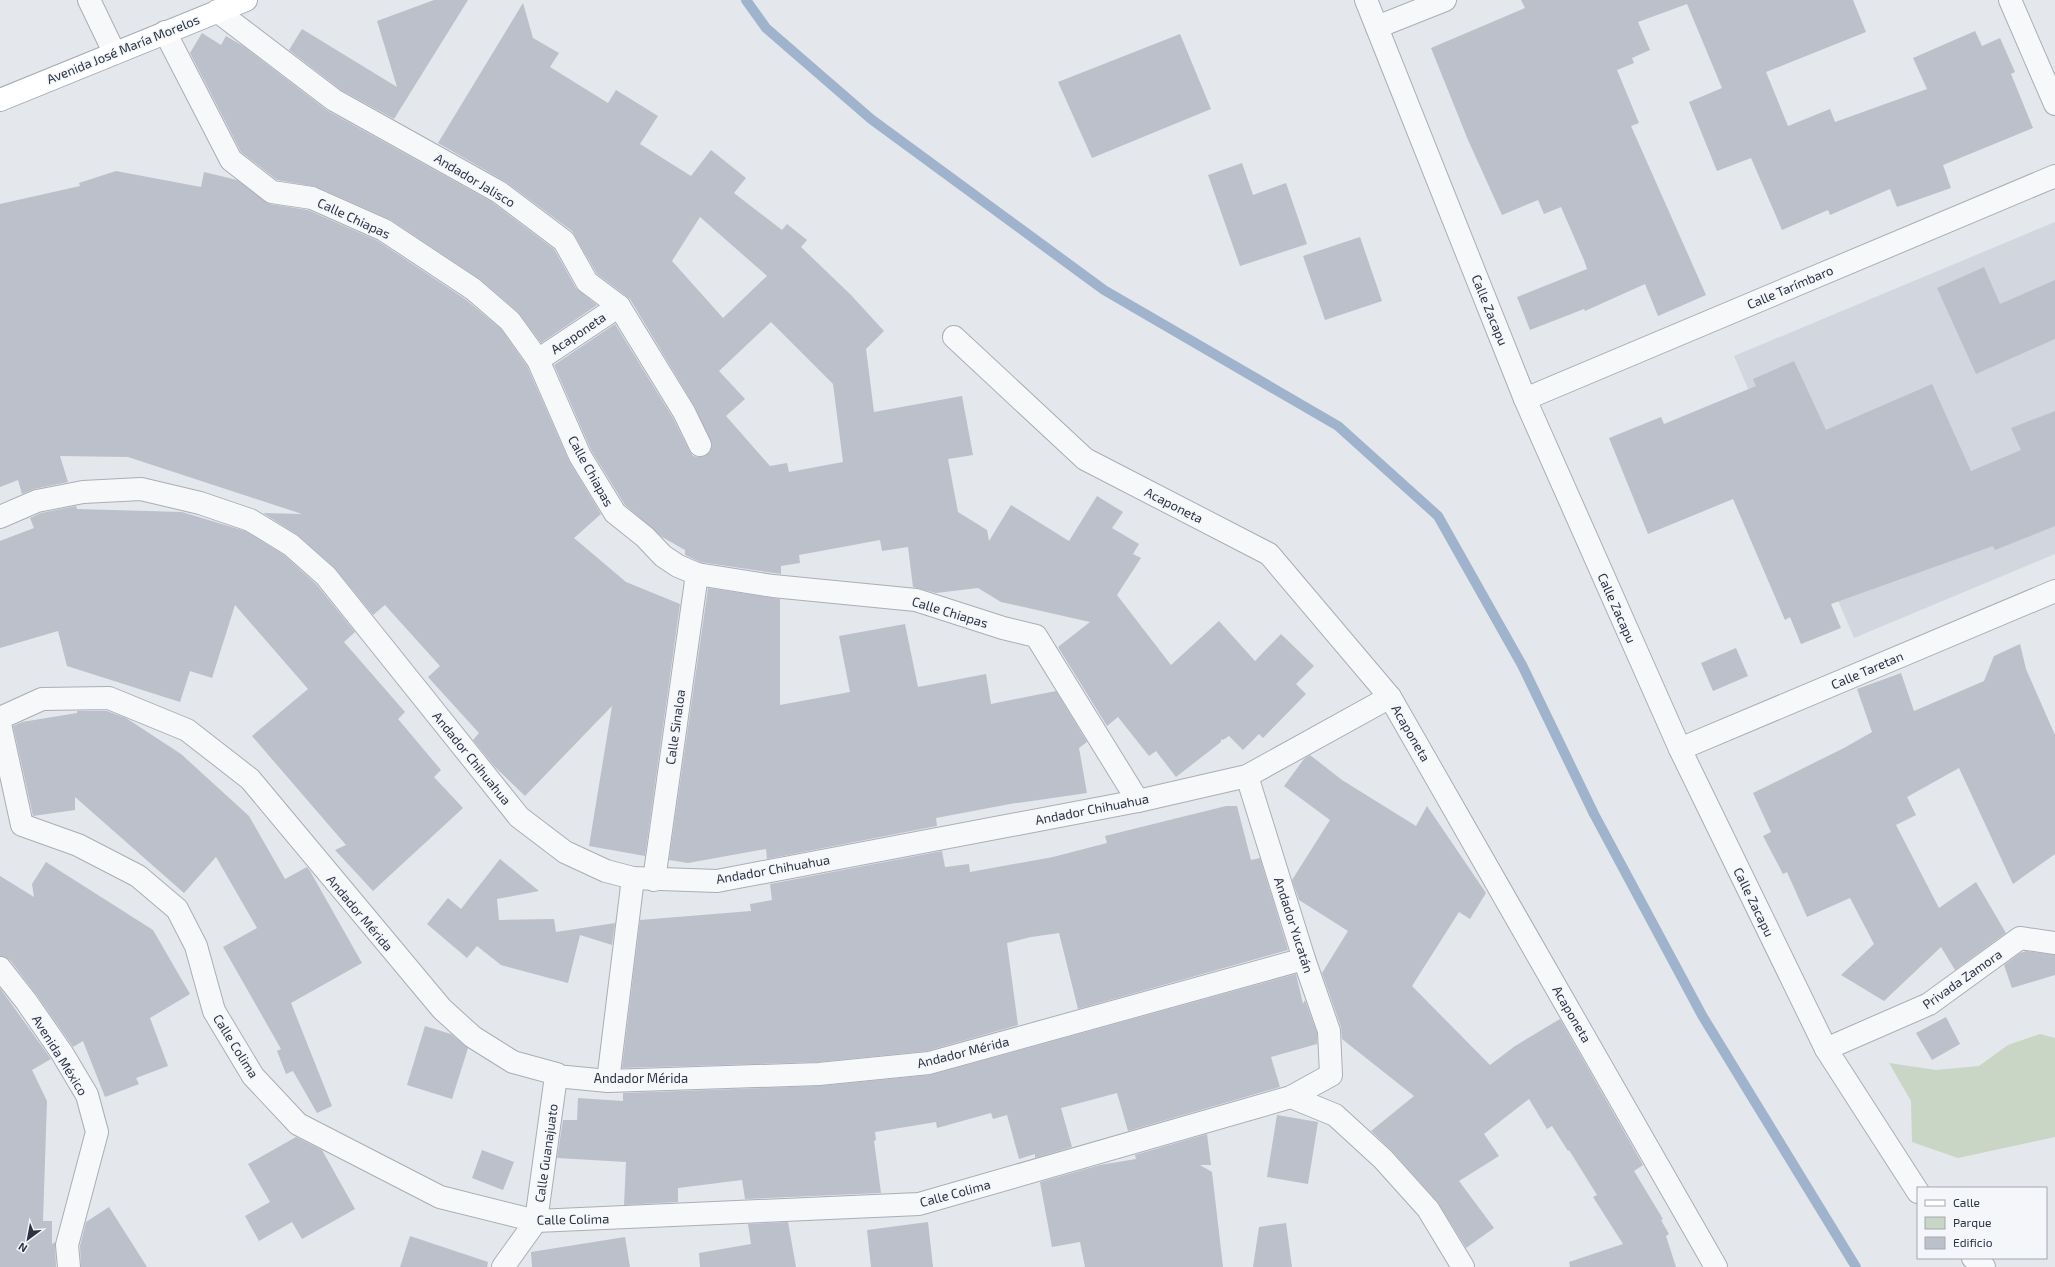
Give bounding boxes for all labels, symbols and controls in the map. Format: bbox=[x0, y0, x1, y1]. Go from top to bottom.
street label: Avenida José María Morelos bbox=[44, 11, 202, 87]
street label: Andador Jalisco bbox=[432, 150, 518, 210]
street label: Calle Chiapas bbox=[315, 194, 393, 242]
street label: Calle Tarímbaro bbox=[1744, 262, 1836, 312]
street label: Calle Zacapu bbox=[1469, 272, 1511, 348]
street label: Acaponeta bbox=[547, 309, 609, 357]
street label: Calle Chiapas bbox=[565, 433, 617, 509]
street label: Acaponeta bbox=[1142, 484, 1206, 526]
street label: Calle Zacapu bbox=[1594, 570, 1640, 646]
street label: Calle Chiapas bbox=[910, 593, 990, 631]
street label: Calle Taretan bbox=[1828, 648, 1906, 692]
street label: Calle Sinaloa bbox=[662, 688, 688, 766]
street label: Acaponeta bbox=[1388, 702, 1434, 764]
street label: Andador Chihuahua bbox=[430, 708, 514, 808]
street label: Andador Chihuahua bbox=[1034, 790, 1150, 828]
street label: Andador Chihuahua bbox=[715, 851, 831, 887]
street label: Calle Zacapu bbox=[1730, 865, 1778, 939]
street label: Andador Mérida bbox=[324, 872, 396, 954]
street label: Andador Yucatán bbox=[1271, 875, 1317, 975]
street label: Privada Zamora bbox=[1919, 946, 2005, 1012]
street label: Acaponeta bbox=[1549, 983, 1595, 1045]
street label: Calle Colima bbox=[210, 1011, 262, 1081]
street label: Avenida México bbox=[29, 1012, 91, 1098]
street label: Andador Mérida bbox=[915, 1033, 1011, 1071]
street label: Andador Mérida bbox=[594, 1070, 688, 1086]
street label: Calle Guanajuato bbox=[531, 1103, 561, 1203]
street label: Calle Colima bbox=[918, 1176, 992, 1210]
legend bbox=[1917, 1187, 2047, 1259]
text: Calle bbox=[1953, 1195, 1980, 1209]
street label: Calle Colima bbox=[537, 1210, 609, 1228]
text: Parque bbox=[1953, 1215, 1991, 1229]
north arrow bbox=[8, 1219, 48, 1259]
text: Edificio bbox=[1953, 1235, 1993, 1249]
text: N bbox=[16, 1240, 29, 1256]

